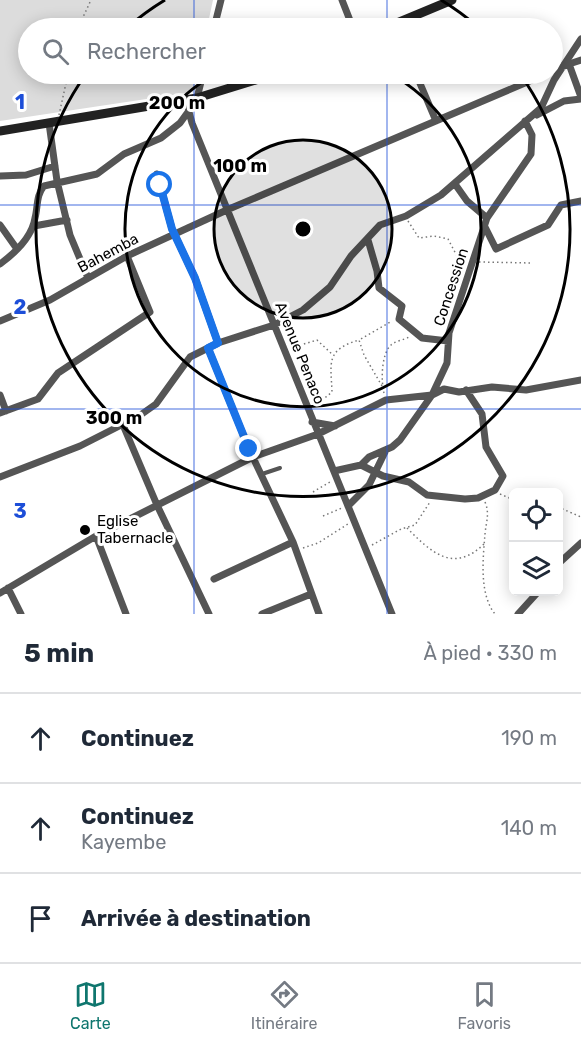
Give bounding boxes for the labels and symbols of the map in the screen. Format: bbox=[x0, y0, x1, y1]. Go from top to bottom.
text: 1 bbox=[15, 90, 25, 114]
text: 200 m bbox=[149, 92, 205, 114]
text: 100 m bbox=[213, 155, 267, 177]
route start bbox=[146, 171, 172, 197]
centre of rings bbox=[293, 219, 313, 239]
street label: Bahemba bbox=[74, 229, 142, 277]
street label: Concession bbox=[430, 246, 472, 328]
text: 2 bbox=[14, 295, 27, 319]
street label: Avenue Penaco bbox=[271, 299, 329, 407]
text: 300 m bbox=[86, 407, 142, 429]
route end bbox=[235, 435, 261, 461]
text: 3 bbox=[13, 499, 27, 523]
place label: Eglise Tabernacle bbox=[97, 512, 173, 547]
marker: Eglise Tabernacle bbox=[78, 523, 92, 537]

